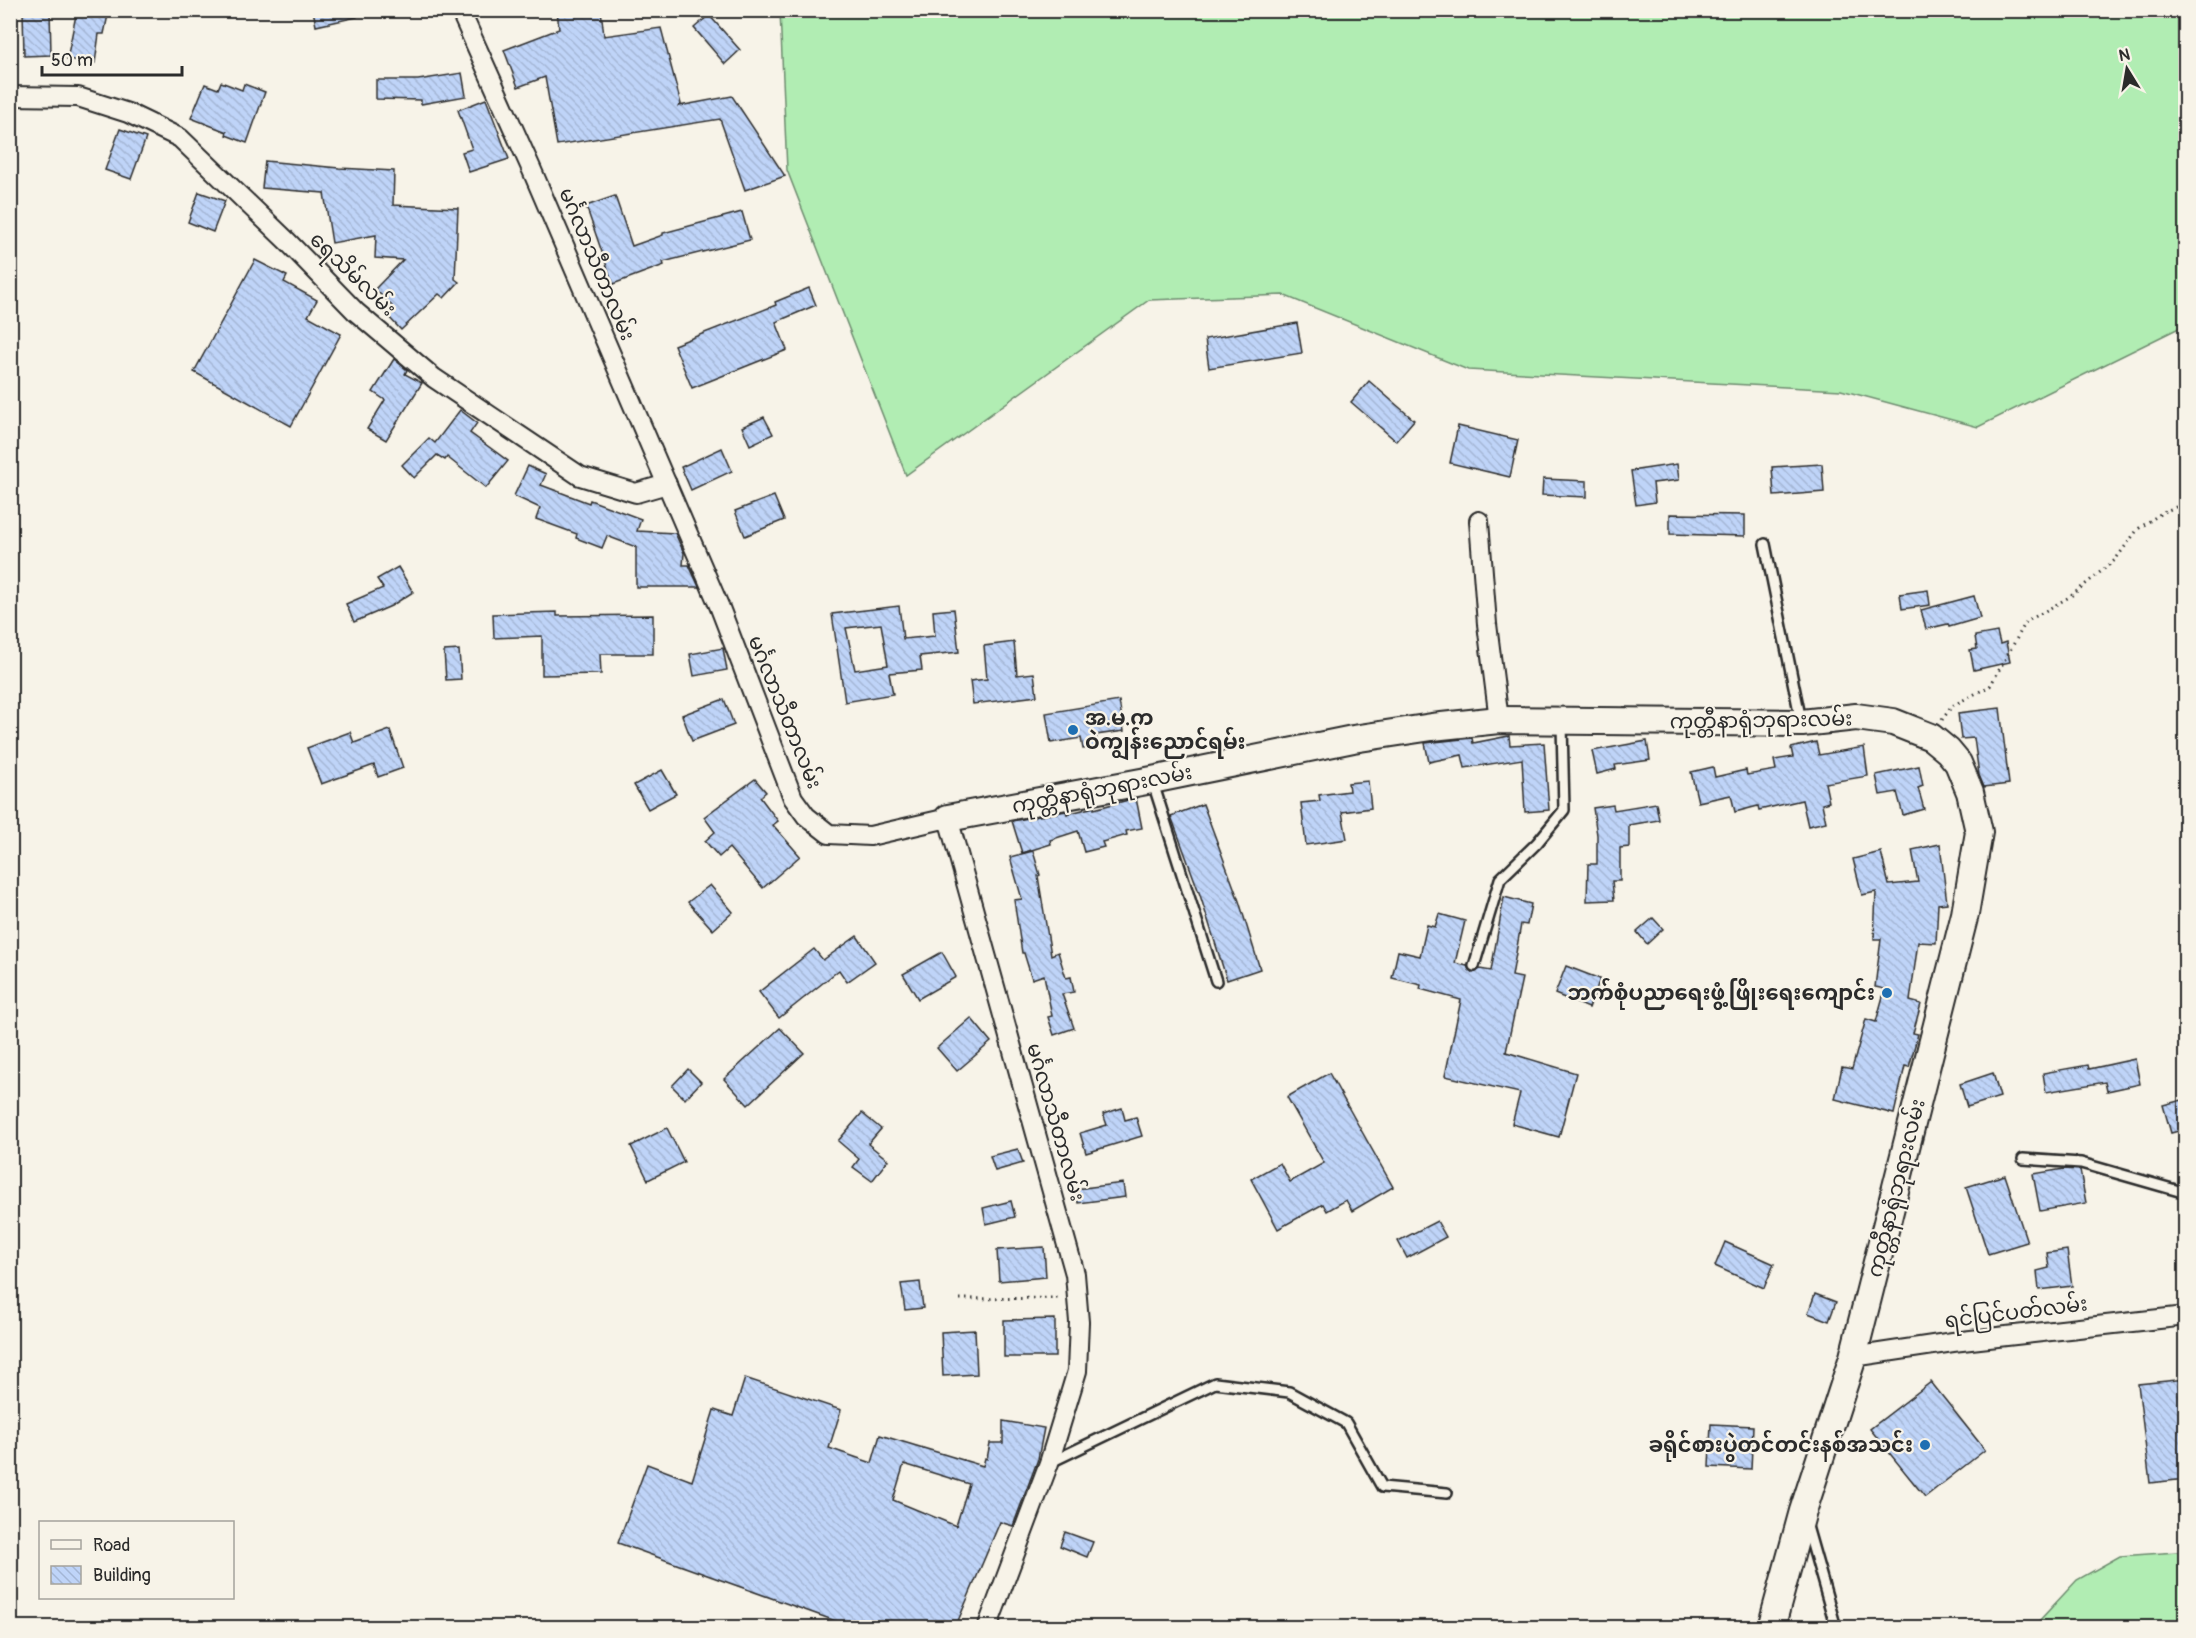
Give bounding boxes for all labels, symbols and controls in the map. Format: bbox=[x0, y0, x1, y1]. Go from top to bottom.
scale bar bbox=[42, 39, 182, 77]
north arrow bbox=[2097, 39, 2157, 99]
text: N bbox=[2117, 44, 2132, 66]
text: 50 m bbox=[51, 49, 93, 72]
street label: မင်္ဂလာသီတာလမ်း bbox=[552, 183, 644, 345]
street label: ရေသိမ်လမ်း bbox=[301, 224, 404, 325]
street label: မင်္ဂလာသီတာလမ်း bbox=[741, 630, 830, 793]
street label: ကုတ္တီနာရုံဘုရားလမ်း bbox=[1669, 702, 1853, 739]
place label: အ.မ.က ဝဲကျွန်းညောင်ရမ်း bbox=[1085, 705, 1246, 761]
marker: အ.မ.က ဝဲကျွန်းညောင်ရမ်း bbox=[1066, 723, 1080, 737]
street label: ကုတ္တီနာရုံဘုရားလမ်း bbox=[1009, 756, 1195, 823]
place label: ဘက်စုံပညာရေးဖွံ့ဖြိုးရေးကျောင်း bbox=[1567, 977, 1875, 1011]
marker: ဘက်စုံပညာရေးဖွံ့ဖြိုးရေးကျောင်း bbox=[1880, 986, 1894, 1000]
street label: မင်္ဂလာသီတာလမ်း bbox=[1020, 1039, 1094, 1204]
street label: ကုတ္တီနာရုံဘုရားလမ်း bbox=[1858, 1095, 1935, 1281]
street label: ရင်ပြင်ပတ်လမ်း bbox=[1943, 1287, 2089, 1338]
place label: ခရိုင်စားပွဲတင်တင်းနစ်အသင်း bbox=[1648, 1429, 1913, 1462]
marker: ခရိုင်စားပွဲတင်တင်းနစ်အသင်း bbox=[1918, 1438, 1932, 1452]
legend bbox=[39, 1521, 234, 1599]
text: Road bbox=[93, 1534, 130, 1557]
text: Building bbox=[93, 1564, 151, 1587]

